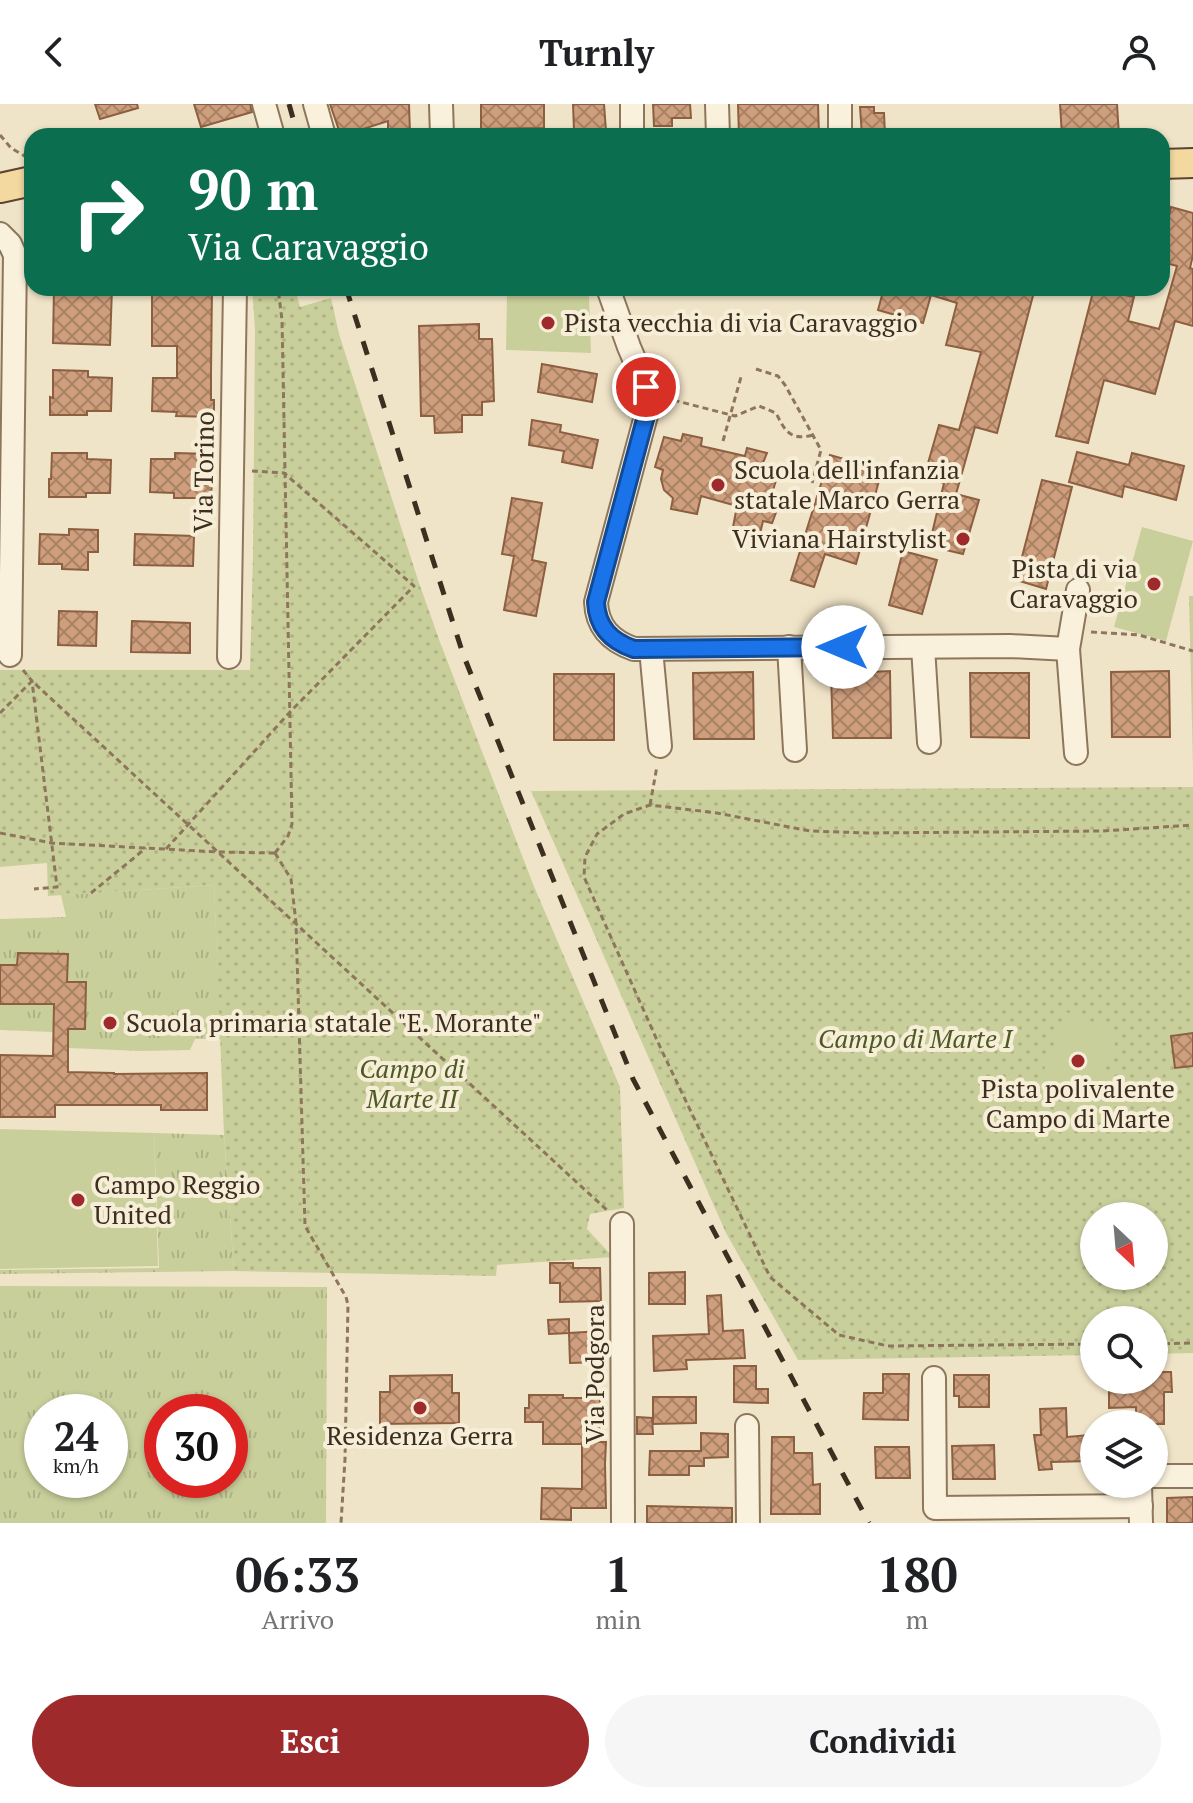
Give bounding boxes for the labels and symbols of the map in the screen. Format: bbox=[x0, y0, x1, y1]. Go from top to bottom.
place label: Pista vecchia di via Caravaggio bbox=[564, 305, 918, 339]
marker: Pista vecchia di via Caravaggio bbox=[539, 314, 557, 332]
pin bbox=[612, 353, 680, 421]
street label: Via Torino bbox=[185, 411, 221, 533]
place label: Scuola dell'infanzia statale Marco Gerra bbox=[734, 452, 960, 516]
marker: Scuola dell'infanzia statale Marco Gerra bbox=[709, 476, 727, 494]
place label: Viviana Hairstylist bbox=[732, 521, 947, 555]
marker: Viviana Hairstylist bbox=[954, 530, 972, 548]
place label: Pista di via Caravaggio bbox=[1009, 551, 1138, 615]
marker: Pista di via Caravaggio bbox=[1145, 575, 1163, 593]
position arrow bbox=[801, 605, 885, 689]
place label: Scuola primaria statale "E. Morante" bbox=[126, 1005, 542, 1039]
marker: Scuola primaria statale "E. Morante" bbox=[101, 1014, 119, 1032]
park label: Campo di Marte I bbox=[818, 1021, 1014, 1055]
park label: Campo di Marte II bbox=[359, 1051, 465, 1115]
marker: Pista polivalente Campo di Marte bbox=[1069, 1052, 1087, 1070]
place label: Pista polivalente Campo di Marte bbox=[981, 1071, 1175, 1135]
place label: Campo Reggio United bbox=[94, 1167, 260, 1231]
marker: Campo Reggio United bbox=[69, 1191, 87, 1209]
north arrow bbox=[1080, 1202, 1168, 1290]
street label: Via Podgora bbox=[577, 1304, 611, 1444]
speed limit sign: 30 bbox=[144, 1394, 248, 1498]
marker: Residenza Gerra bbox=[411, 1399, 429, 1417]
place label: Residenza Gerra bbox=[326, 1418, 514, 1452]

